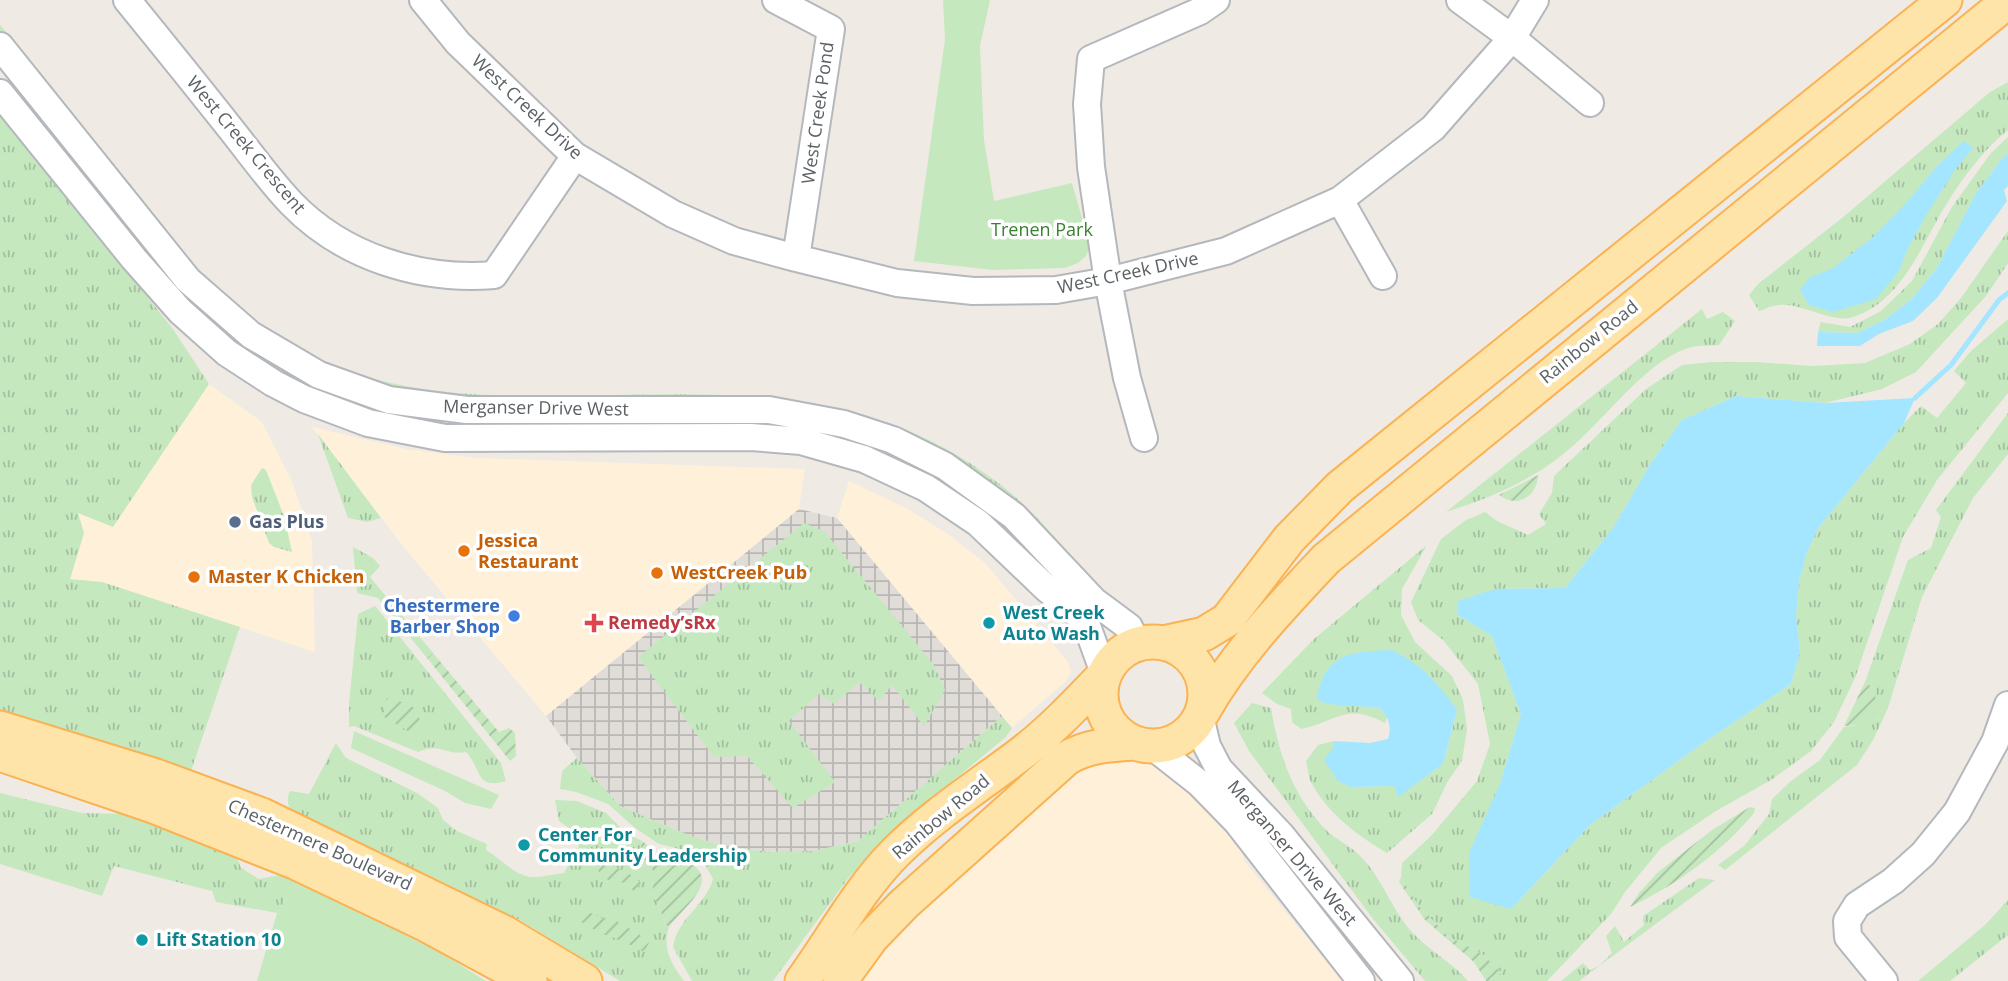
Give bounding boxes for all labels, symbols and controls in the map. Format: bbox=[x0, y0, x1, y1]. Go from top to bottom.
street label: West Creek Pond bbox=[795, 40, 839, 185]
street label: West Creek Drive bbox=[467, 49, 588, 164]
street label: West Creek Crescent bbox=[182, 70, 312, 218]
park label: Trenen Park bbox=[991, 217, 1093, 241]
street label: West Creek Drive bbox=[1055, 245, 1200, 299]
street label: Rainbow Road bbox=[1534, 294, 1643, 388]
street label: Merganser Drive West bbox=[443, 393, 629, 421]
place label: Gas Plus bbox=[249, 509, 324, 533]
marker: Gas Plus bbox=[227, 514, 243, 530]
place label: Jessica Restaurant bbox=[476, 528, 579, 573]
marker: Jessica Restaurant bbox=[456, 543, 472, 559]
place label: WestCreek Pub bbox=[671, 560, 807, 584]
place label: Master K Chicken bbox=[208, 564, 364, 588]
marker: WestCreek Pub bbox=[649, 565, 665, 581]
marker: Master K Chicken bbox=[186, 569, 202, 585]
place label: Chestermere Barber Shop bbox=[383, 593, 500, 638]
place label: West Creek Auto Wash bbox=[1003, 600, 1105, 645]
marker: Chestermere Barber Shop bbox=[506, 608, 522, 624]
place label: Remedy’sRx bbox=[608, 610, 716, 634]
marker: Remedy’sRx bbox=[586, 615, 602, 631]
marker: West Creek Auto Wash bbox=[981, 615, 997, 631]
street label: Rainbow Road bbox=[887, 768, 994, 864]
street label: Merganser Drive West bbox=[1223, 774, 1363, 930]
street label: Chestermere Boulevard bbox=[224, 793, 416, 896]
place label: Center For Community Leadership bbox=[538, 822, 747, 867]
marker: Center For Community Leadership bbox=[516, 837, 532, 853]
place label: Lift Station 10 bbox=[156, 927, 281, 951]
marker: Lift Station 10 bbox=[134, 932, 150, 948]

